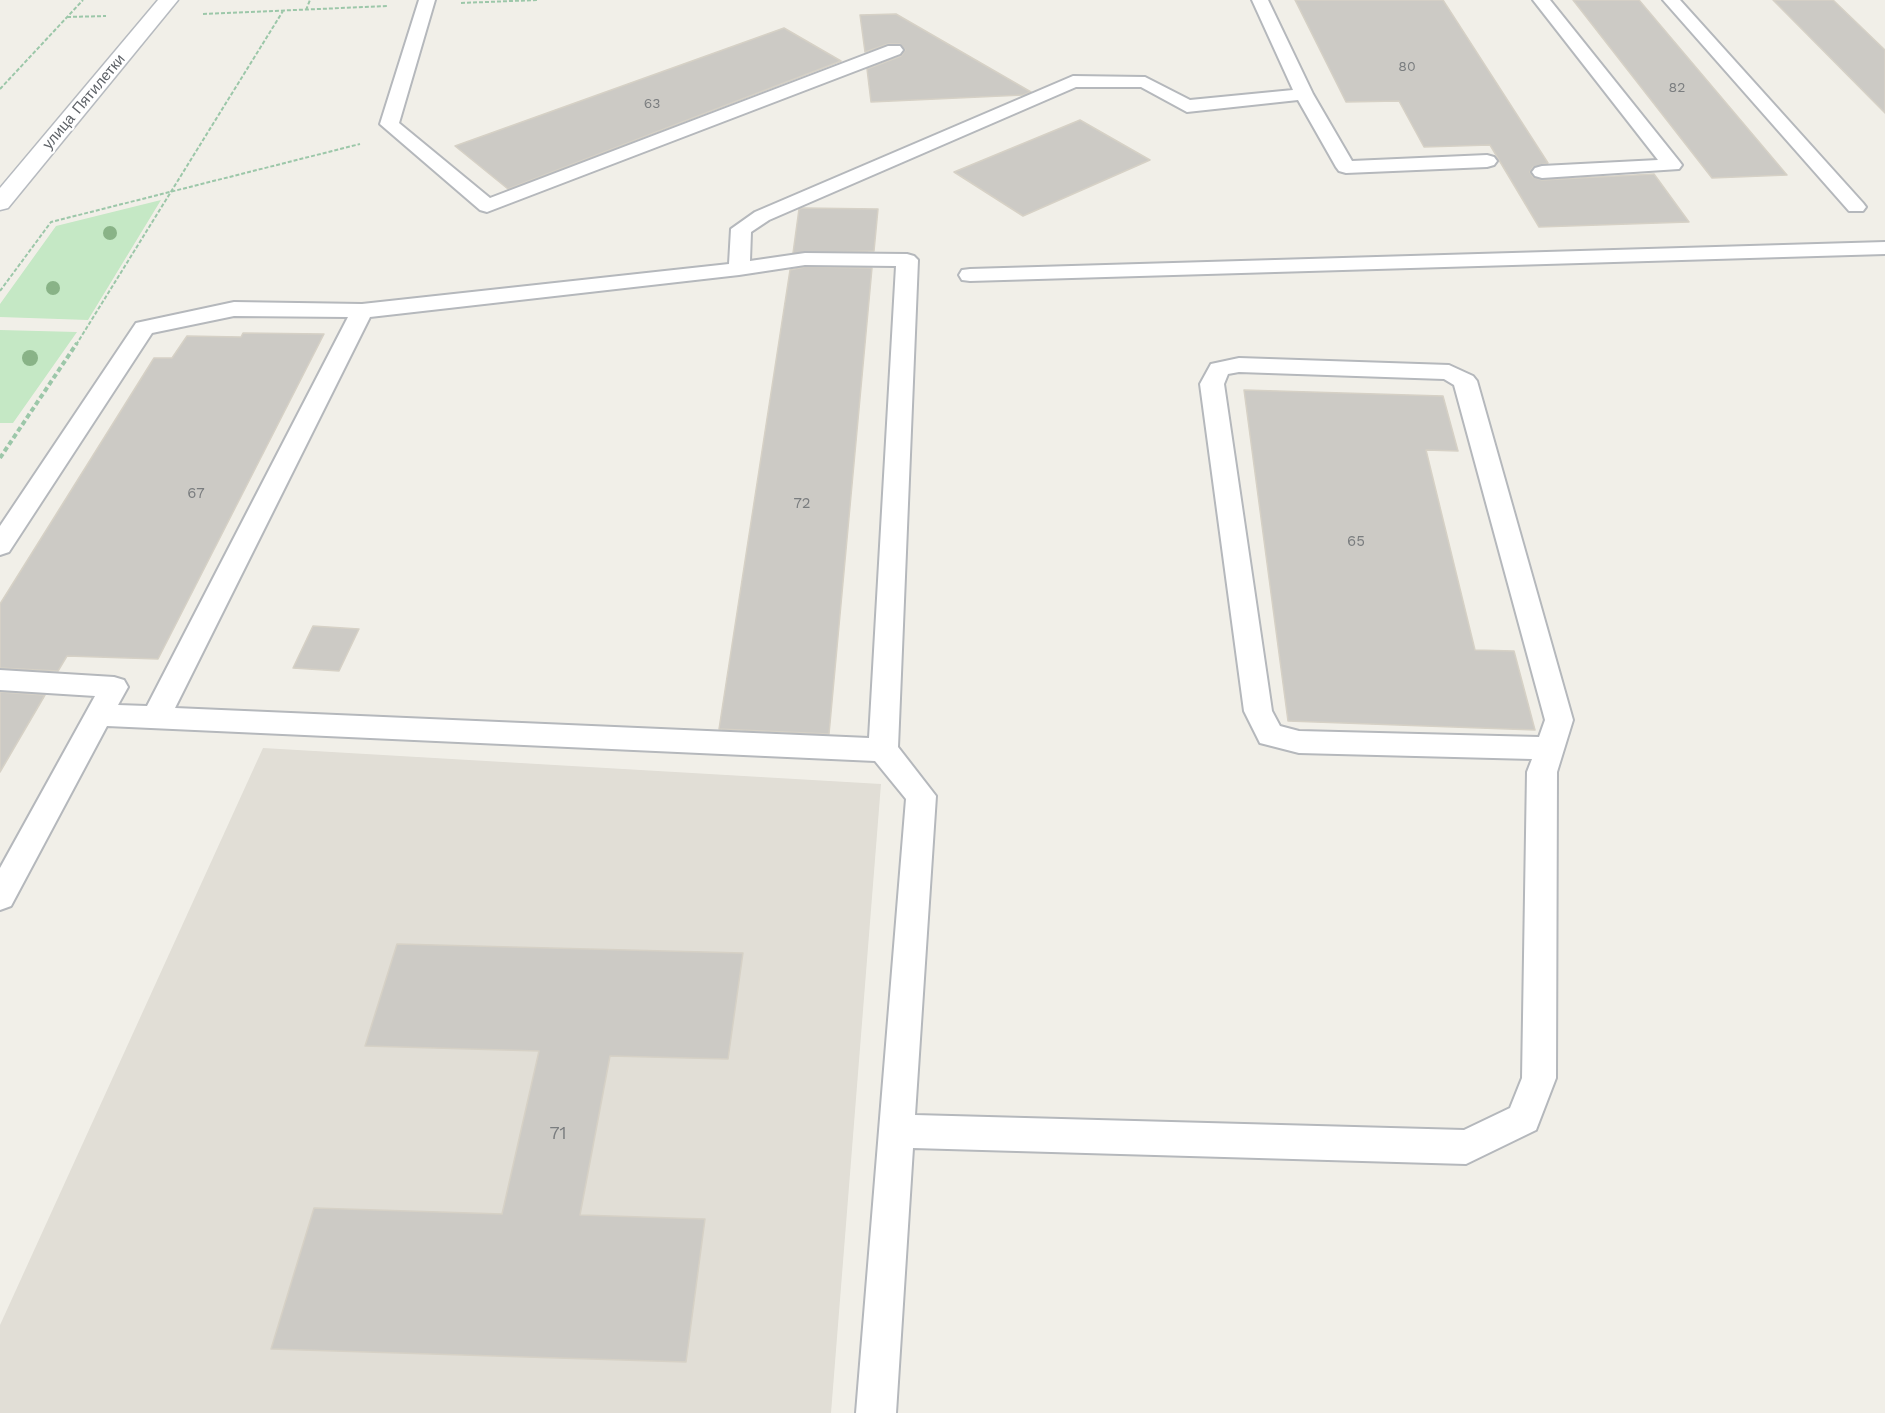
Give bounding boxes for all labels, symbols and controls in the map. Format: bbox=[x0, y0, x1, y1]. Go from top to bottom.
street label: улица Пятилетки bbox=[39, 51, 129, 153]
house number: 80 bbox=[1398, 59, 1416, 75]
house number: 82 bbox=[1669, 80, 1685, 96]
house number: 63 bbox=[644, 96, 660, 112]
house number: 67 bbox=[187, 485, 205, 503]
house number: 72 bbox=[793, 495, 811, 513]
house number: 65 bbox=[1347, 533, 1365, 551]
house number: 71 bbox=[549, 1123, 567, 1145]

